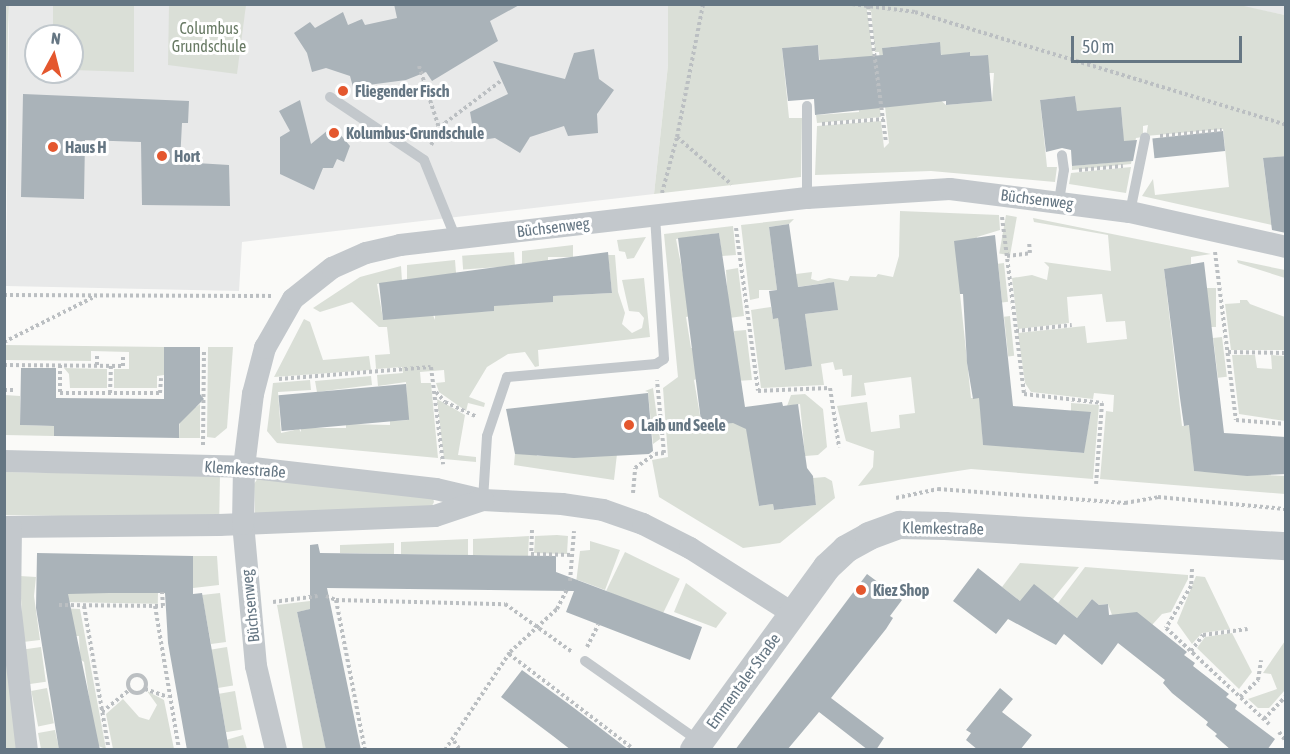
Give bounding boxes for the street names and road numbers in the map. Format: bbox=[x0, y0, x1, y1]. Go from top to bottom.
street label: Büchsenweg bbox=[1000, 185, 1074, 213]
street label: Büchsenweg bbox=[516, 213, 590, 241]
street label: Klemkestraße bbox=[204, 457, 286, 481]
street label: Klemkestraße bbox=[902, 518, 984, 538]
street label: Büchsenweg bbox=[237, 569, 263, 643]
street label: Emmentaler Straße bbox=[702, 630, 784, 732]

